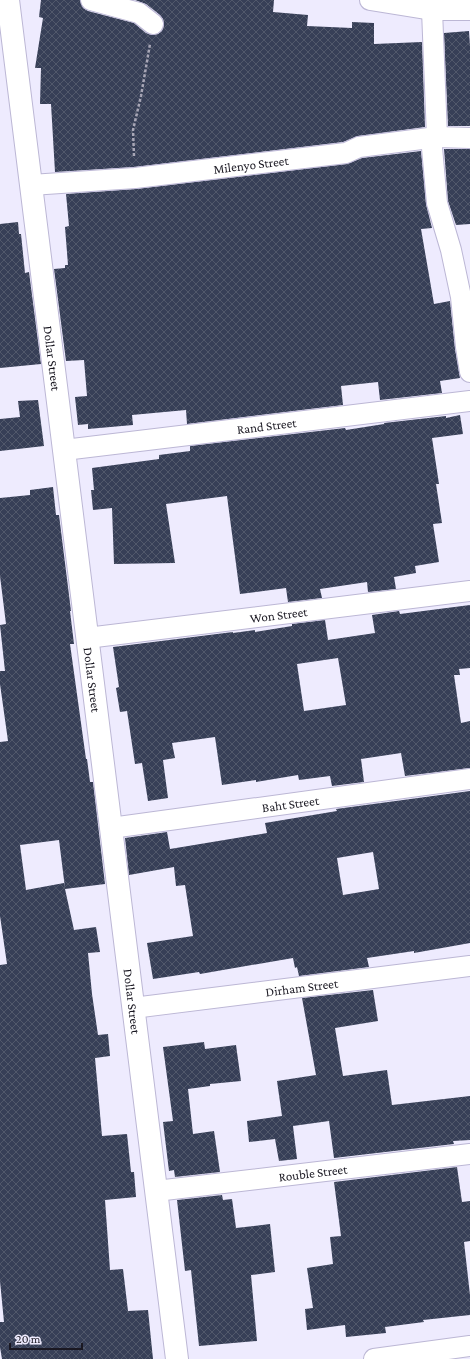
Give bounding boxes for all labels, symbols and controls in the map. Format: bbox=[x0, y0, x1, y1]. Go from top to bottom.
street label: Milenyo Street bbox=[213, 152, 290, 176]
street label: Dollar Street bbox=[41, 325, 64, 392]
street label: Rand Street bbox=[236, 414, 298, 437]
street label: Won Street bbox=[249, 603, 309, 625]
street label: Dollar Street bbox=[81, 646, 104, 714]
street label: Baht Street bbox=[261, 792, 320, 815]
street label: Dollar Street bbox=[121, 968, 144, 1035]
street label: Dirham Street bbox=[265, 975, 340, 999]
street label: Rouble Street bbox=[278, 1161, 349, 1184]
scale bar bbox=[10, 1325, 82, 1351]
text: 20 m bbox=[16, 1332, 41, 1346]

